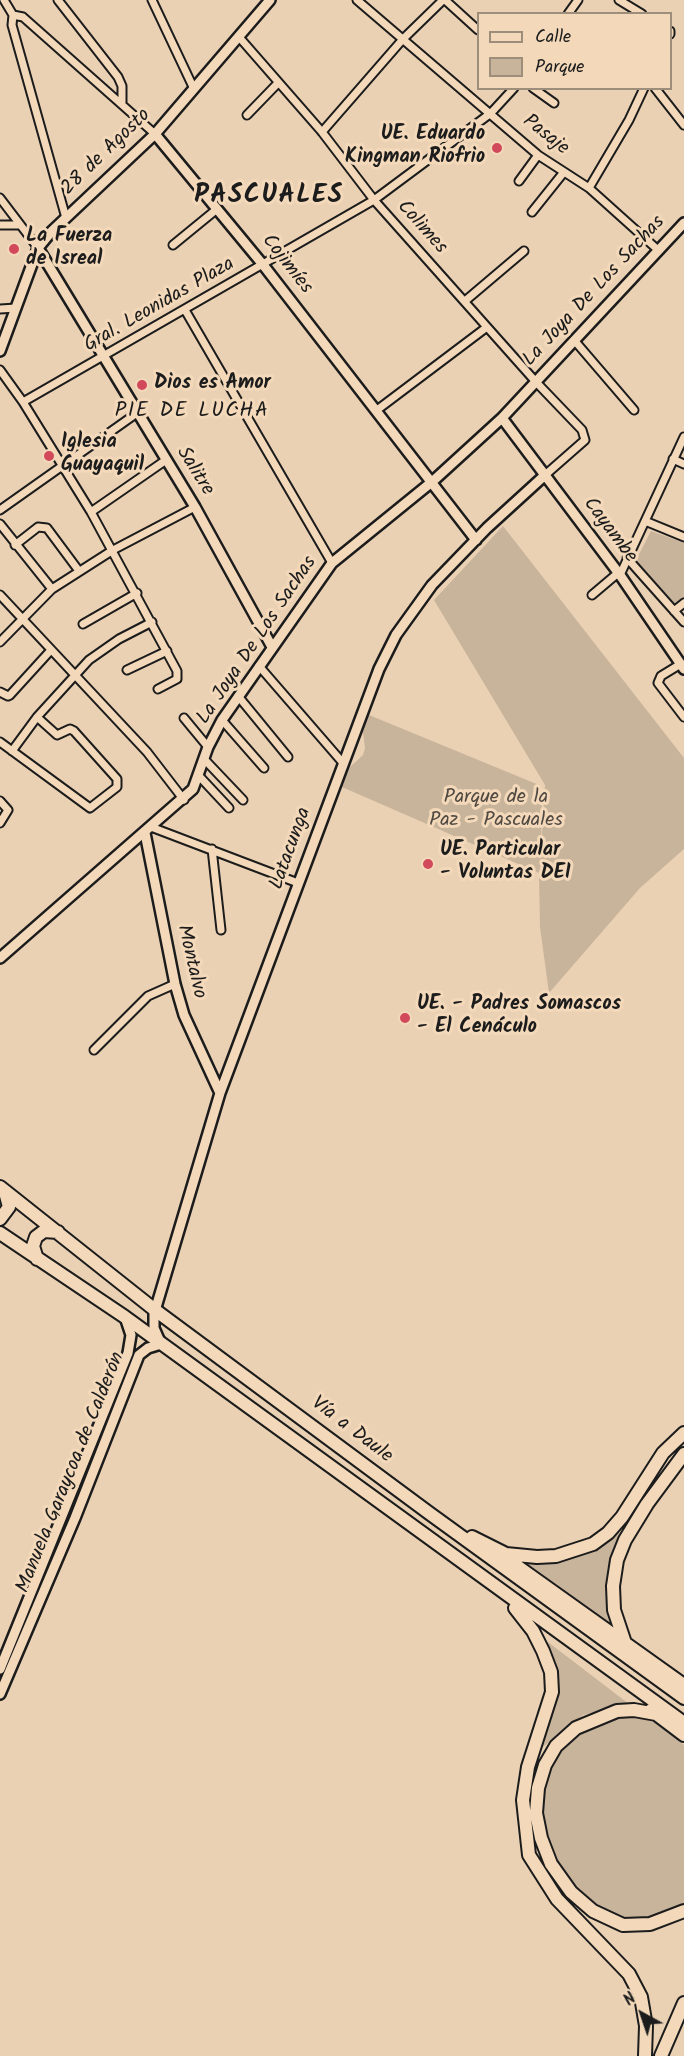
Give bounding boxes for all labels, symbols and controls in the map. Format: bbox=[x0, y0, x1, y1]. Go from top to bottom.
legend bbox=[477, 12, 672, 90]
text: Calle bbox=[535, 23, 571, 52]
text: Parque bbox=[535, 53, 584, 82]
street label: 28 de Agosto bbox=[57, 105, 157, 201]
street label: Pasaje bbox=[517, 110, 573, 162]
place label: UE. Eduardo Kingman Riofrio bbox=[345, 124, 485, 171]
marker: UE. Eduardo Kingman Riofrio bbox=[490, 141, 504, 155]
district label: PASCUALES bbox=[194, 182, 344, 214]
street label: Colimes bbox=[391, 196, 451, 260]
street label: La Joya De Los Sachas bbox=[519, 212, 671, 372]
place label: La Fuerza de Isreal bbox=[26, 226, 112, 273]
street label: Cojimíes bbox=[255, 230, 317, 300]
marker: La Fuerza de Isreal bbox=[7, 242, 21, 256]
street label: Gral. Leonidas Plaza bbox=[81, 253, 239, 359]
place label: Dios es Amor bbox=[154, 373, 271, 397]
marker: Dios es Amor bbox=[135, 378, 149, 392]
district label: PIE DE LUCHA bbox=[115, 399, 269, 425]
place label: Iglesia Guayaquil bbox=[61, 432, 144, 479]
street label: Salitre bbox=[170, 443, 218, 501]
marker: Iglesia Guayaquil bbox=[42, 449, 56, 463]
street label: Cayambe bbox=[577, 494, 641, 568]
street label: La Joya De Los Sachas bbox=[193, 552, 323, 730]
park label: Parque de la Paz - Pascuales bbox=[429, 787, 563, 834]
street label: Latacunga bbox=[266, 805, 318, 893]
place label: UE. Particular - Voluntas DEI bbox=[440, 840, 571, 887]
marker: UE. Particular - Voluntas DEI bbox=[421, 857, 435, 871]
street label: Montalvo bbox=[170, 923, 210, 1001]
place label: UE. - Padres Somascos - El Cenáculo bbox=[417, 994, 621, 1041]
marker: UE. - Padres Somascos - El Cenáculo bbox=[398, 1011, 412, 1025]
street label: Manuela Garaycoa de Calderón bbox=[13, 1349, 131, 1597]
street label: Vía a Daule bbox=[305, 1393, 397, 1469]
north arrow bbox=[612, 1984, 672, 2044]
text: N bbox=[618, 1987, 642, 2013]

